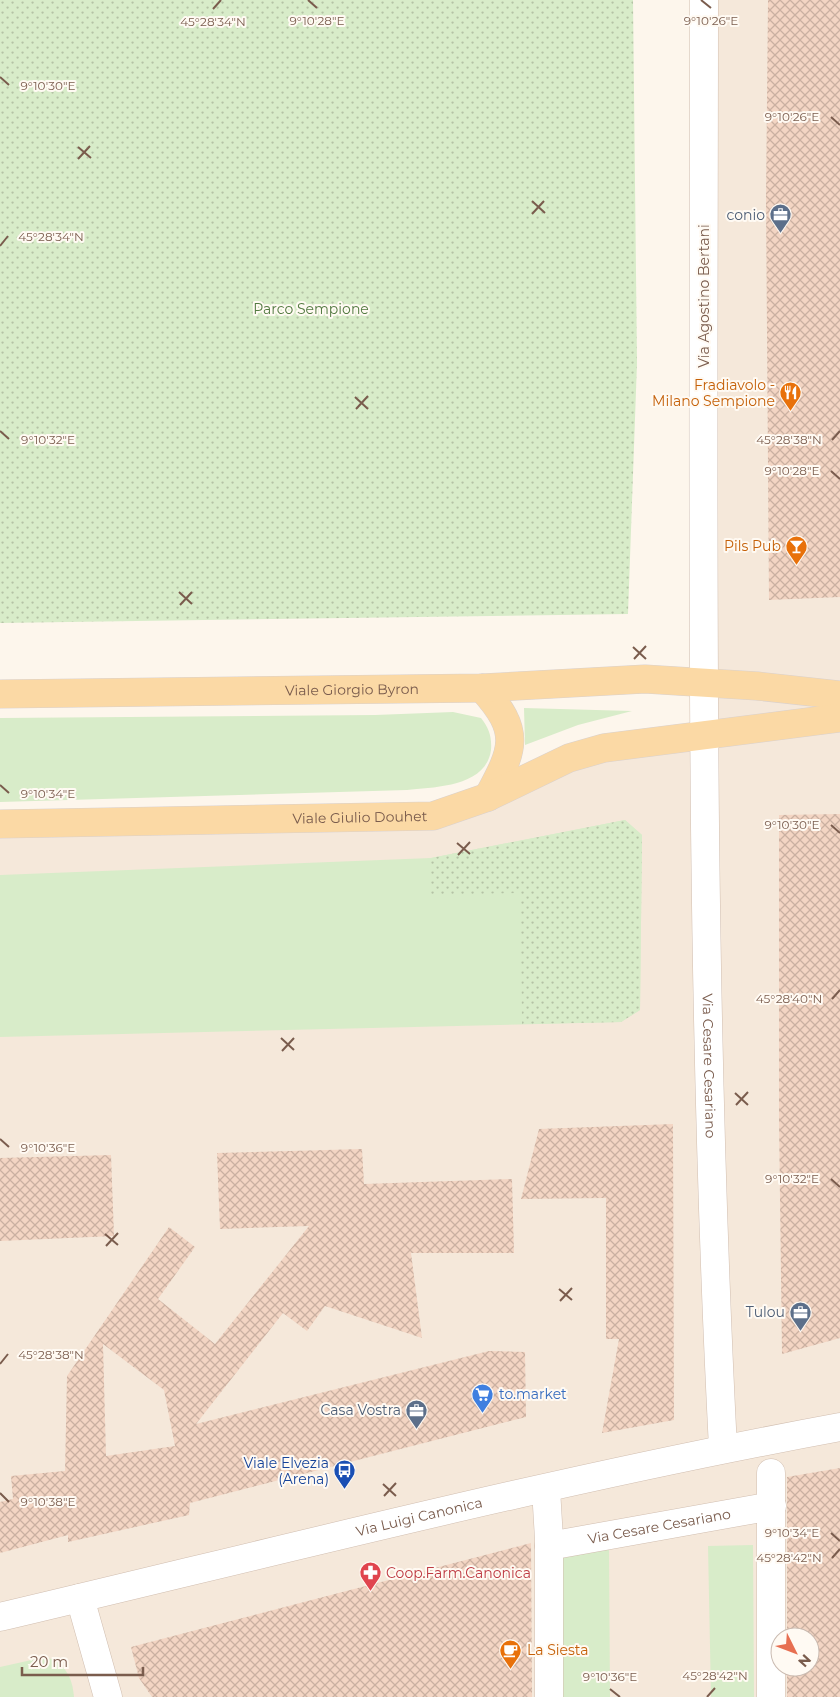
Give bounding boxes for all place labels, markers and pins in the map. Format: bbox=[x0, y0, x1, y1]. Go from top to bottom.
office icon: conio bbox=[769, 203, 793, 234]
place label: conio bbox=[726, 206, 765, 224]
place label: Fradiavolo - Milano Sempione bbox=[652, 376, 775, 410]
restaurant icon: Fradiavolo - Milano Sempione bbox=[779, 381, 803, 412]
bar icon: Pils Pub bbox=[785, 534, 809, 565]
place label: Pils Pub bbox=[724, 537, 781, 555]
office icon: Tulou bbox=[789, 1300, 813, 1331]
place label: Tulou bbox=[746, 1303, 785, 1321]
supermarket icon: to.market bbox=[471, 1382, 495, 1413]
place label: to.market bbox=[499, 1385, 567, 1403]
office icon: Casa Vostra bbox=[405, 1398, 429, 1429]
place label: Casa Vostra bbox=[321, 1401, 401, 1419]
place label: Viale Elvezia (Arena) bbox=[243, 1454, 329, 1488]
bus stop icon: Viale Elvezia (Arena) bbox=[333, 1459, 357, 1490]
pharmacy icon: Coop.Farm.Canonica bbox=[358, 1561, 382, 1592]
place label: Coop.Farm.Canonica bbox=[386, 1564, 531, 1582]
cafe icon: La Siesta bbox=[499, 1638, 523, 1669]
place label: La Siesta bbox=[527, 1641, 589, 1659]

